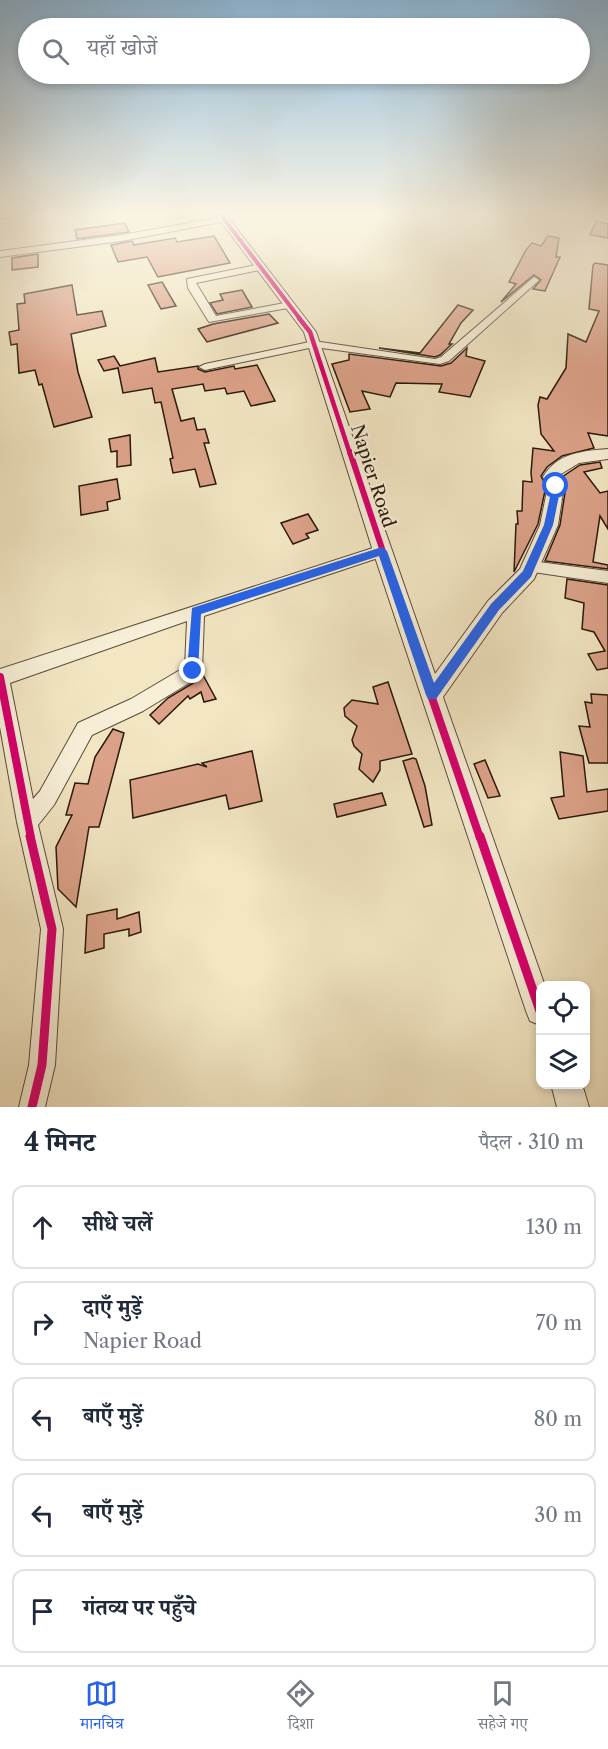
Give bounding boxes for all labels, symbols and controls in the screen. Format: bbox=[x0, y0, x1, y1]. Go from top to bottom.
search box bbox=[18, 18, 590, 84]
text: यहाँ खोजें bbox=[87, 34, 157, 61]
icon: search bbox=[39, 35, 72, 68]
street label: Napier Road bbox=[346, 422, 400, 530]
route start bbox=[542, 472, 568, 498]
route end bbox=[179, 657, 205, 683]
map controls bbox=[536, 981, 590, 1089]
button: locate bbox=[536, 981, 590, 1035]
button: layers bbox=[536, 1035, 590, 1089]
text: 4 मिनट bbox=[24, 1126, 95, 1158]
text: पैदल · 310 m bbox=[479, 1130, 584, 1154]
text: सीधे चलें bbox=[83, 1210, 152, 1237]
icon: ahead bbox=[26, 1211, 59, 1244]
text: 130 m bbox=[526, 1215, 582, 1239]
text: दाएँ मुड़ें bbox=[83, 1294, 142, 1321]
icon: right bbox=[26, 1307, 59, 1340]
text: 70 m bbox=[536, 1311, 582, 1335]
text: Napier Road bbox=[83, 1329, 202, 1353]
text: बाएँ मुड़ें bbox=[83, 1402, 143, 1429]
icon: left bbox=[26, 1403, 59, 1436]
text: 80 m bbox=[534, 1407, 582, 1431]
text: बाएँ मुड़ें bbox=[83, 1498, 143, 1525]
icon: left bbox=[26, 1499, 59, 1532]
text: 30 m bbox=[534, 1503, 582, 1527]
text: गंतव्य पर पहुँचे bbox=[83, 1594, 196, 1621]
icon: arrive bbox=[26, 1595, 59, 1628]
tab: मानचित्र bbox=[80, 1677, 124, 1739]
tab: दिशा bbox=[284, 1677, 317, 1739]
tab: सहेजे गए bbox=[478, 1677, 528, 1739]

